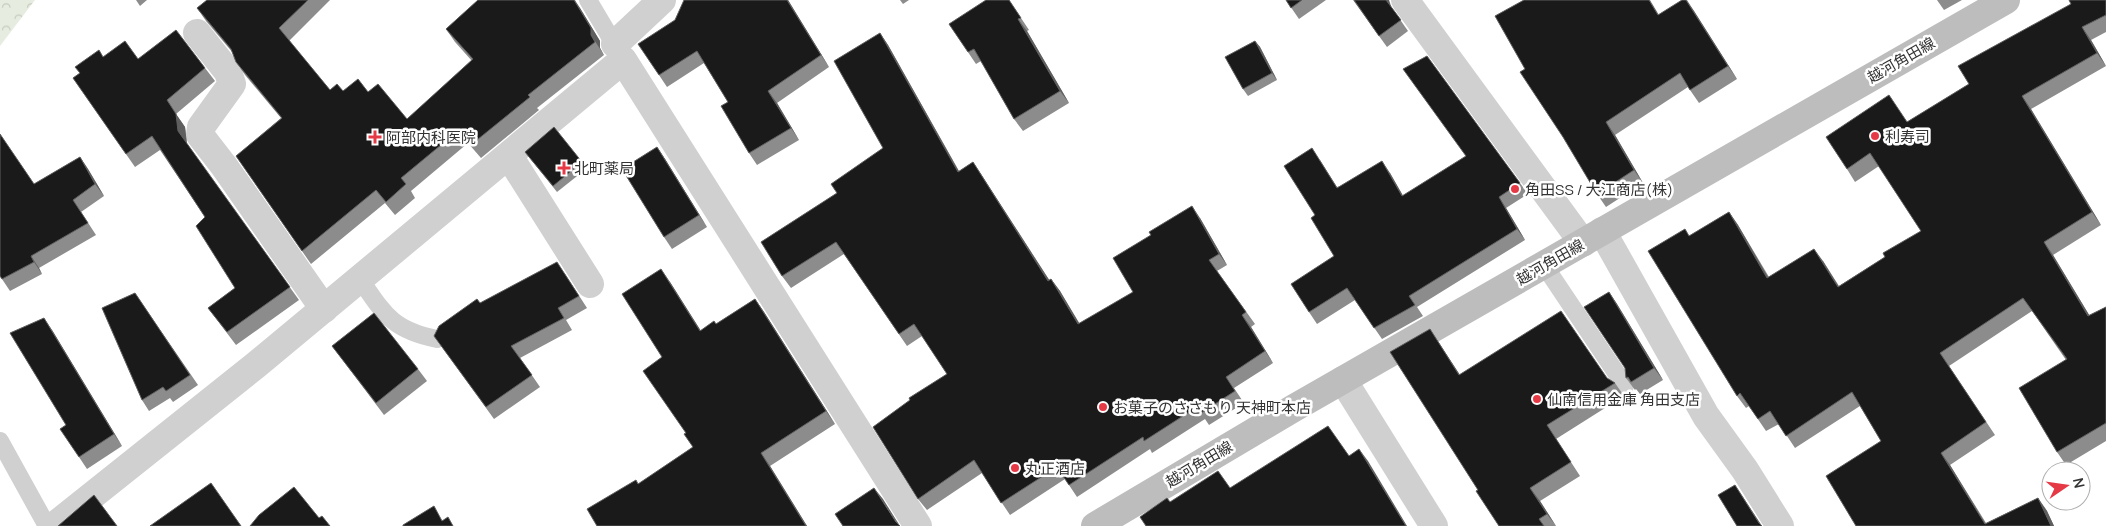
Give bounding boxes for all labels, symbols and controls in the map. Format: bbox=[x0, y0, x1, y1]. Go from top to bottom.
street label: 越河角田線 bbox=[1862, 32, 1939, 88]
place label: 利寿司 bbox=[1885, 126, 1930, 147]
place label: 阿部内科医院 bbox=[386, 127, 476, 148]
marker: 阿部内科医院 bbox=[368, 130, 382, 144]
marker: 利寿司 bbox=[1869, 130, 1881, 142]
place label: 北町薬局 bbox=[574, 158, 634, 179]
marker: 北町薬局 bbox=[558, 162, 570, 174]
place label: 角田SS / 大江商店(株) bbox=[1525, 179, 1673, 200]
marker: 角田SS / 大江商店(株) bbox=[1509, 183, 1521, 195]
street label: 越河角田線 bbox=[1511, 234, 1588, 290]
place label: 仙南信用金庫 角田支店 bbox=[1547, 389, 1700, 410]
marker: 仙南信用金庫 角田支店 bbox=[1531, 393, 1543, 405]
place label: お菓子のささもり 天神町本店 bbox=[1113, 397, 1311, 418]
marker: お菓子のささもり 天神町本店 bbox=[1097, 401, 1109, 413]
street label: 越河角田線 bbox=[1161, 436, 1237, 493]
place label: 丸正酒店 bbox=[1025, 458, 1085, 479]
north arrow bbox=[2041, 461, 2091, 511]
marker: 丸正酒店 bbox=[1009, 462, 1021, 474]
text: N bbox=[2069, 476, 2090, 490]

